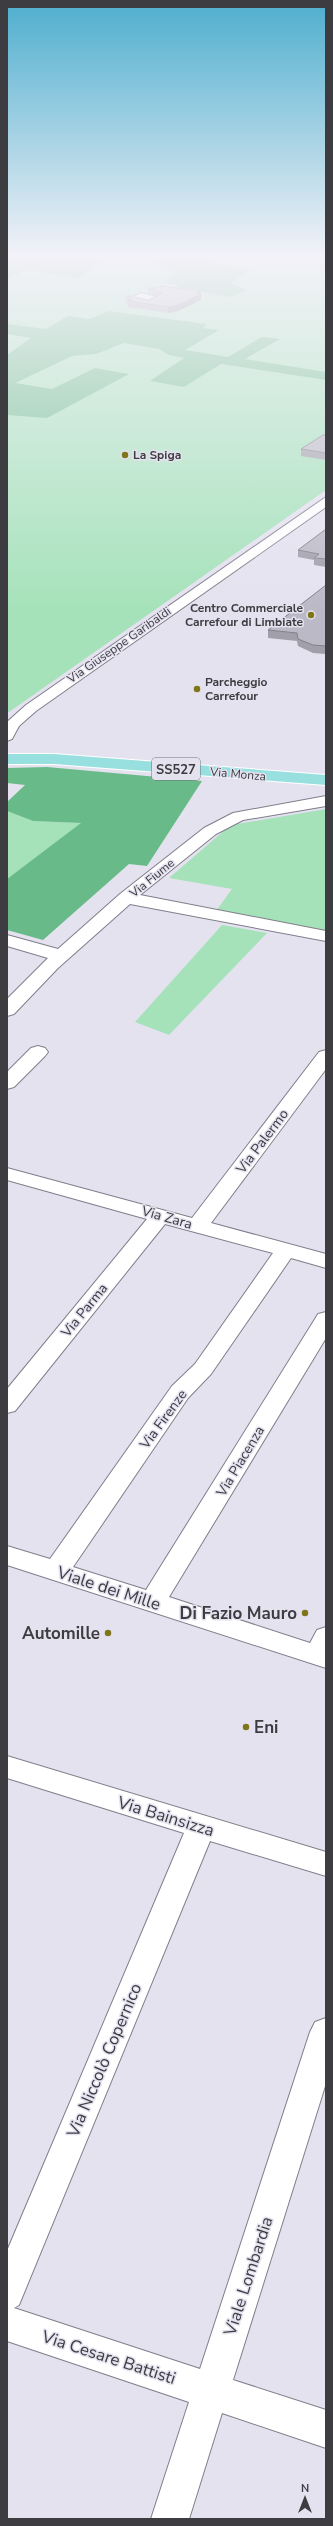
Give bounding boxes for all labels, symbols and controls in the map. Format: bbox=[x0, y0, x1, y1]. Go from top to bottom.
place label: La Spiga bbox=[133, 447, 181, 463]
marker: La Spiga bbox=[120, 450, 130, 460]
place label: Centro Commerciale Carrefour di Limbiate bbox=[185, 600, 303, 630]
street label: Via Giuseppe Garibaldi bbox=[63, 603, 174, 687]
marker: Centro Commerciale Carrefour di Limbiate bbox=[306, 610, 316, 620]
place label: Parcheggio Carrefour bbox=[205, 674, 267, 704]
marker: Parcheggio Carrefour bbox=[192, 684, 202, 694]
road number: SS527 bbox=[152, 758, 200, 780]
street label: Via Monza bbox=[208, 763, 267, 784]
street label: Via Fiume bbox=[125, 855, 178, 902]
street label: Via Palermo bbox=[231, 1105, 293, 1178]
street label: Via Zara bbox=[138, 1201, 194, 1234]
street label: Via Parma bbox=[56, 1279, 112, 1342]
street label: Via Firenze bbox=[135, 1386, 191, 1454]
street label: Via Piacenza bbox=[211, 1422, 269, 1501]
street label: Viale dei Mille bbox=[53, 1561, 164, 1616]
place label: Di Fazio Mauro bbox=[180, 1602, 297, 1625]
marker: Di Fazio Mauro bbox=[300, 1608, 310, 1618]
place label: Automille bbox=[22, 1622, 100, 1645]
marker: Automille bbox=[103, 1628, 113, 1638]
place label: Eni bbox=[254, 1716, 278, 1739]
marker: Eni bbox=[241, 1722, 251, 1732]
street label: Via Bainsizza bbox=[114, 1791, 217, 1842]
street label: Via Niccolò Copernico bbox=[61, 1980, 147, 2142]
street label: Viale Lombardia bbox=[218, 2214, 279, 2340]
street label: Via Cesare Battisti bbox=[38, 2325, 179, 2390]
north arrow bbox=[285, 2478, 325, 2518]
text: N bbox=[301, 2481, 309, 2496]

